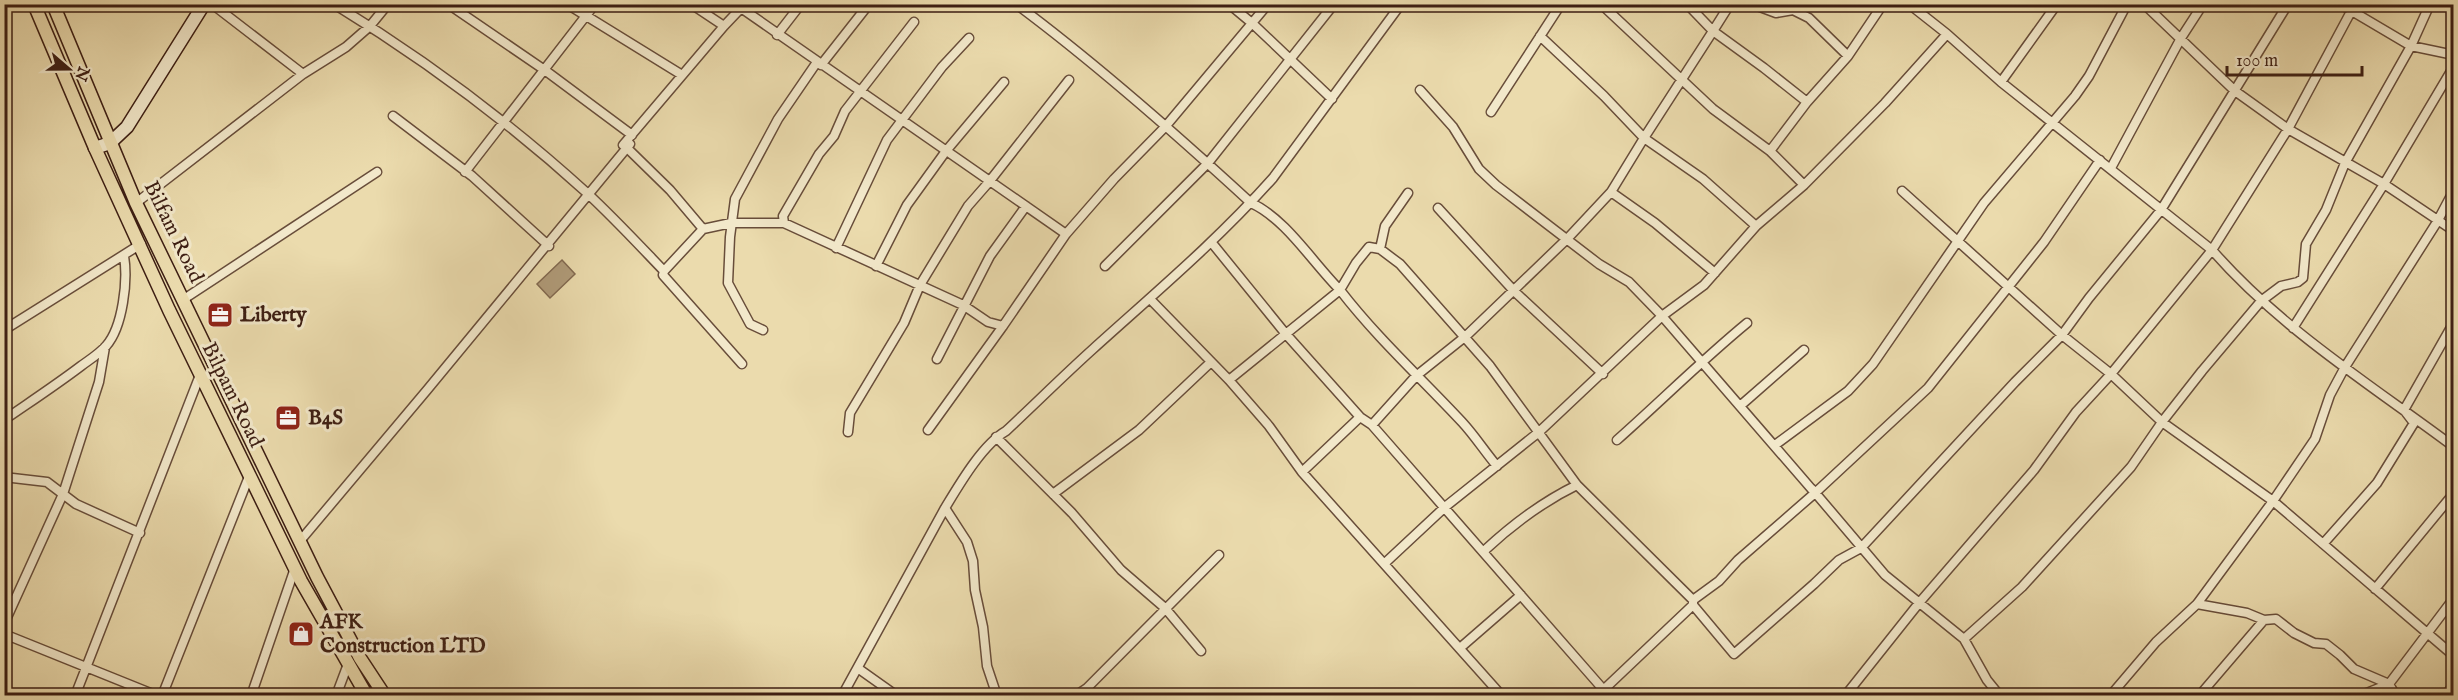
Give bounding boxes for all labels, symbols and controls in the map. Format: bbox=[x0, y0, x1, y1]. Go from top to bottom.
north arrow bbox=[39, 39, 99, 99]
scale bar bbox=[2227, 39, 2362, 77]
text: 100 m bbox=[2236, 50, 2278, 73]
text: N bbox=[69, 63, 93, 84]
street label: Bilfam Road bbox=[137, 177, 210, 288]
office icon: Liberty bbox=[205, 300, 235, 330]
place label: Liberty bbox=[240, 302, 307, 329]
street label: Bilpam Road bbox=[195, 338, 269, 453]
office icon: B4S bbox=[273, 403, 303, 433]
place label: B4S bbox=[308, 405, 343, 432]
place label: AFK Construction LTD bbox=[319, 609, 486, 660]
shop icon: AFK Construction LTD bbox=[286, 619, 316, 649]

